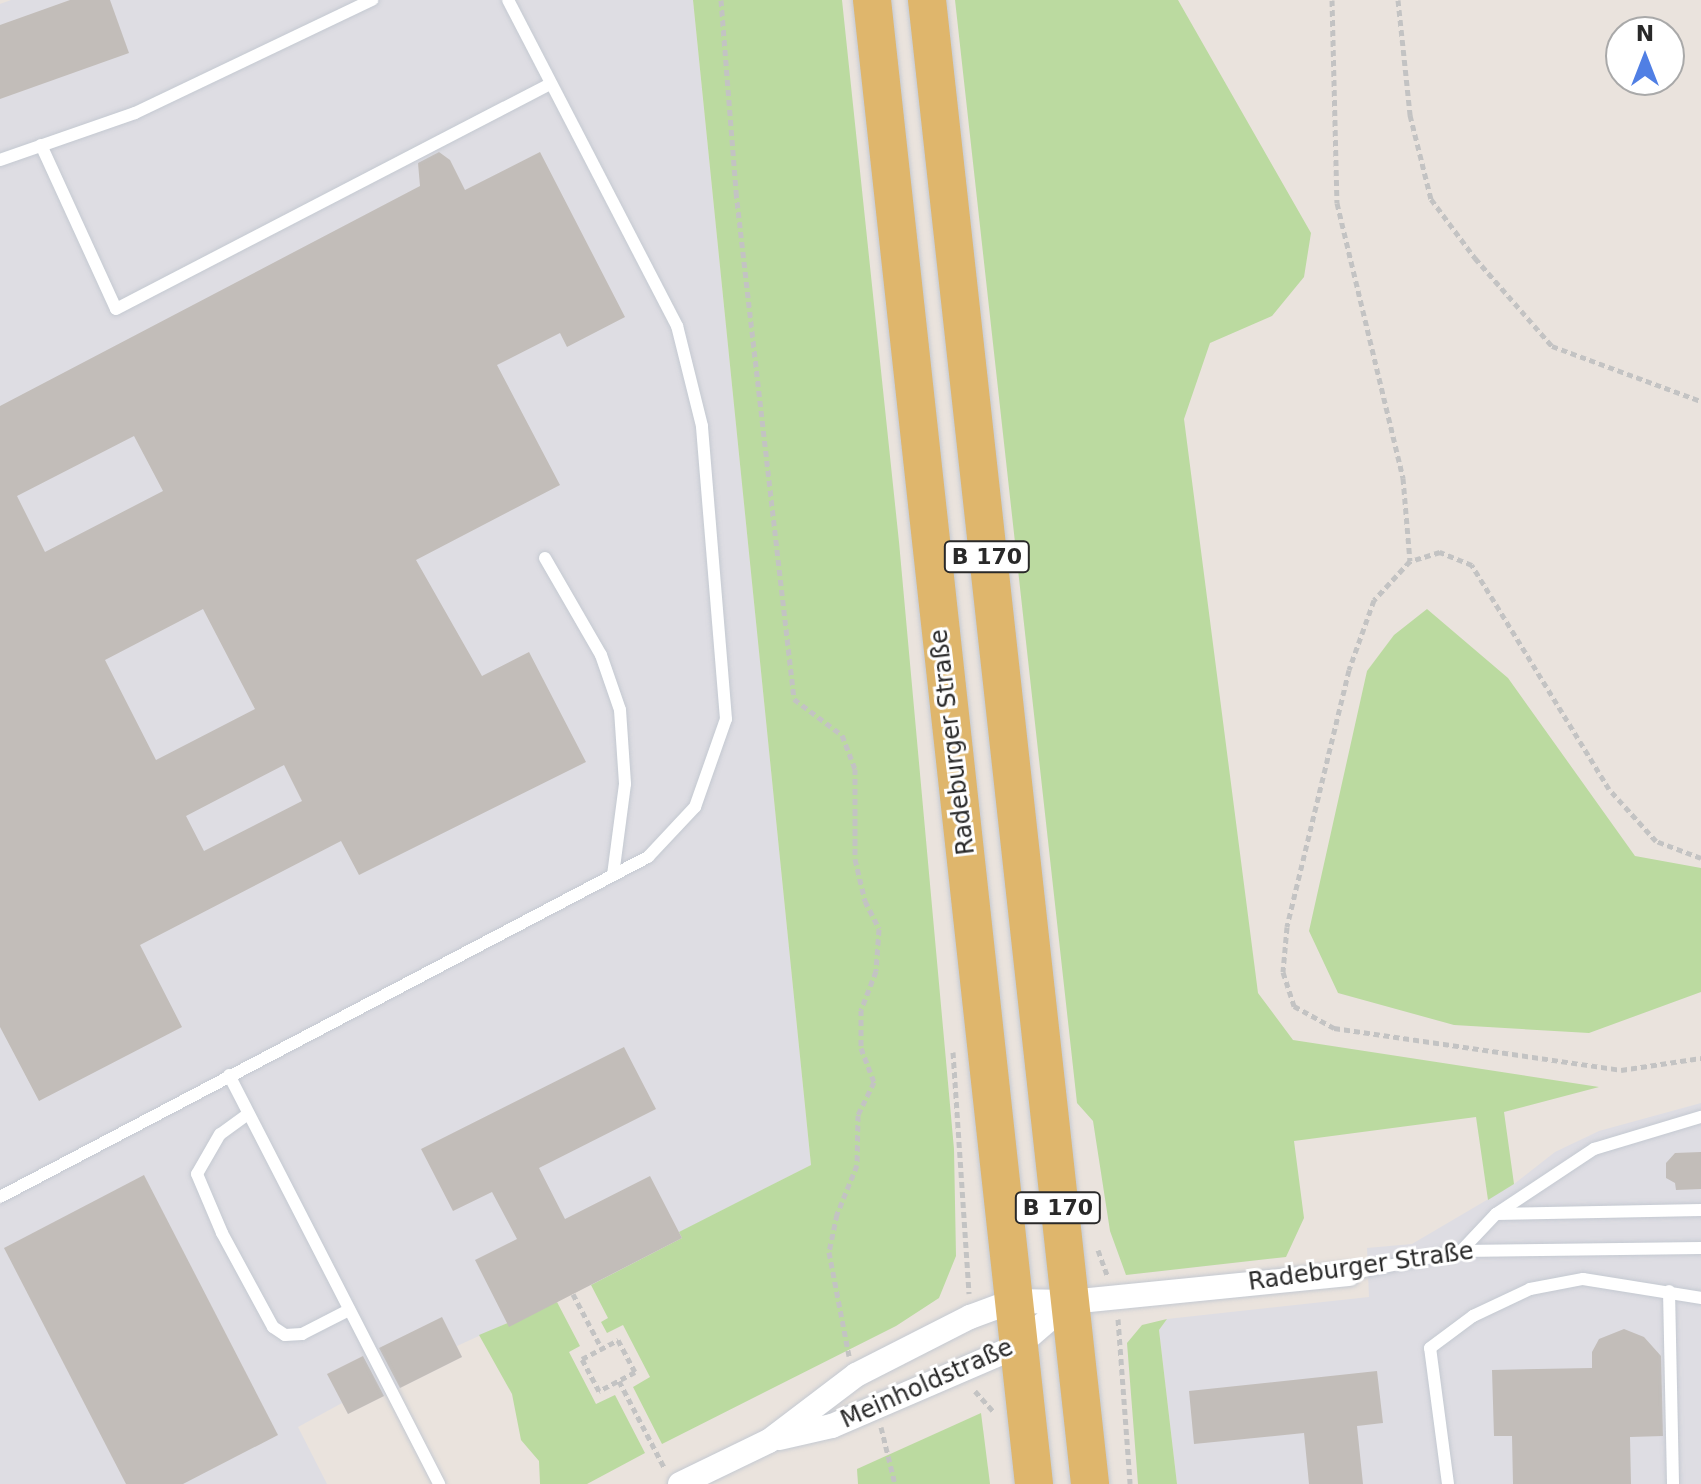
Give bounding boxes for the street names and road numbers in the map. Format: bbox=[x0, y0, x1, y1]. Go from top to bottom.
road number: B 170 bbox=[943, 539, 1031, 575]
street label: Radeburger Straße bbox=[925, 627, 981, 857]
road number: B 170 bbox=[1014, 1190, 1102, 1226]
street label: Radeburger Straße bbox=[1246, 1237, 1476, 1297]
street label: Meinholdstraße bbox=[836, 1333, 1018, 1435]

